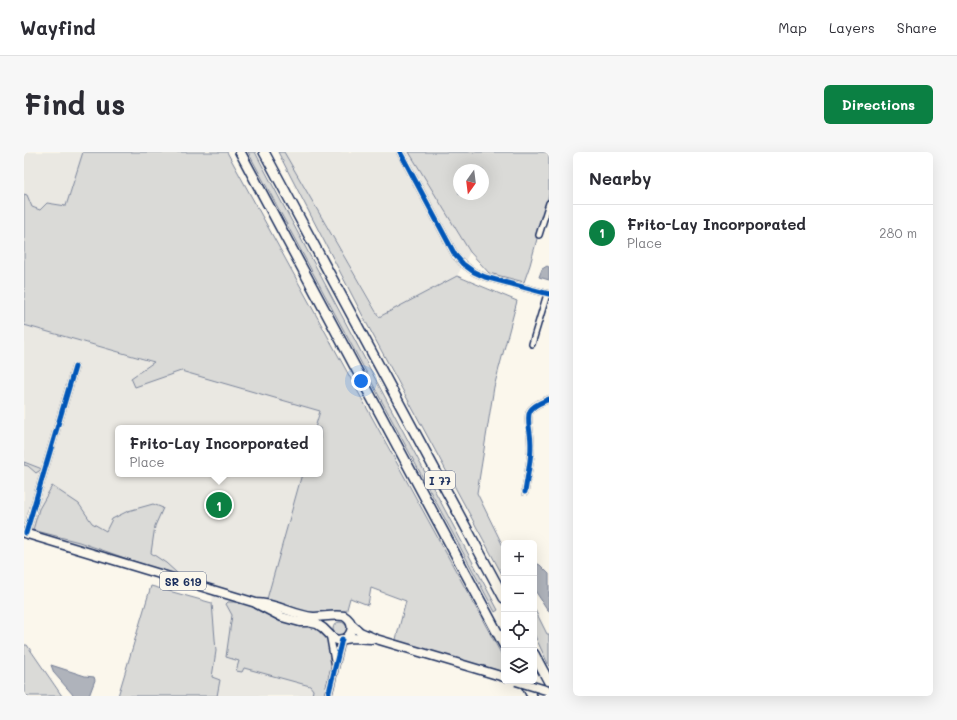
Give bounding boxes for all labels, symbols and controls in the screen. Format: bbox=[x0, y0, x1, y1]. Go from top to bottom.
text: Wayfind bbox=[20, 15, 96, 40]
text: Map bbox=[778, 18, 807, 37]
text: Layers bbox=[829, 18, 875, 37]
text: Share bbox=[897, 18, 937, 37]
button: Directions bbox=[824, 85, 933, 124]
text: Find us bbox=[24, 86, 125, 122]
north arrow bbox=[453, 164, 489, 200]
text: Nearby bbox=[589, 167, 651, 189]
text: Frito-Lay Incorporated bbox=[627, 214, 806, 234]
text: 1 bbox=[599, 224, 605, 241]
text: 280 m bbox=[879, 224, 917, 241]
text: Place bbox=[627, 234, 662, 251]
your location bbox=[351, 371, 371, 391]
popup bbox=[115, 425, 323, 477]
text: Frito-Lay Incorporated bbox=[130, 433, 308, 453]
text: Place bbox=[130, 453, 165, 470]
road number: I 77 bbox=[425, 471, 455, 489]
pin: 1 bbox=[206, 490, 232, 520]
map controls bbox=[501, 540, 537, 684]
button: + bbox=[501, 540, 537, 576]
road number: SR 619 bbox=[160, 572, 206, 590]
button: − bbox=[501, 576, 537, 612]
button: locate bbox=[501, 612, 537, 648]
button: layers bbox=[501, 648, 537, 684]

